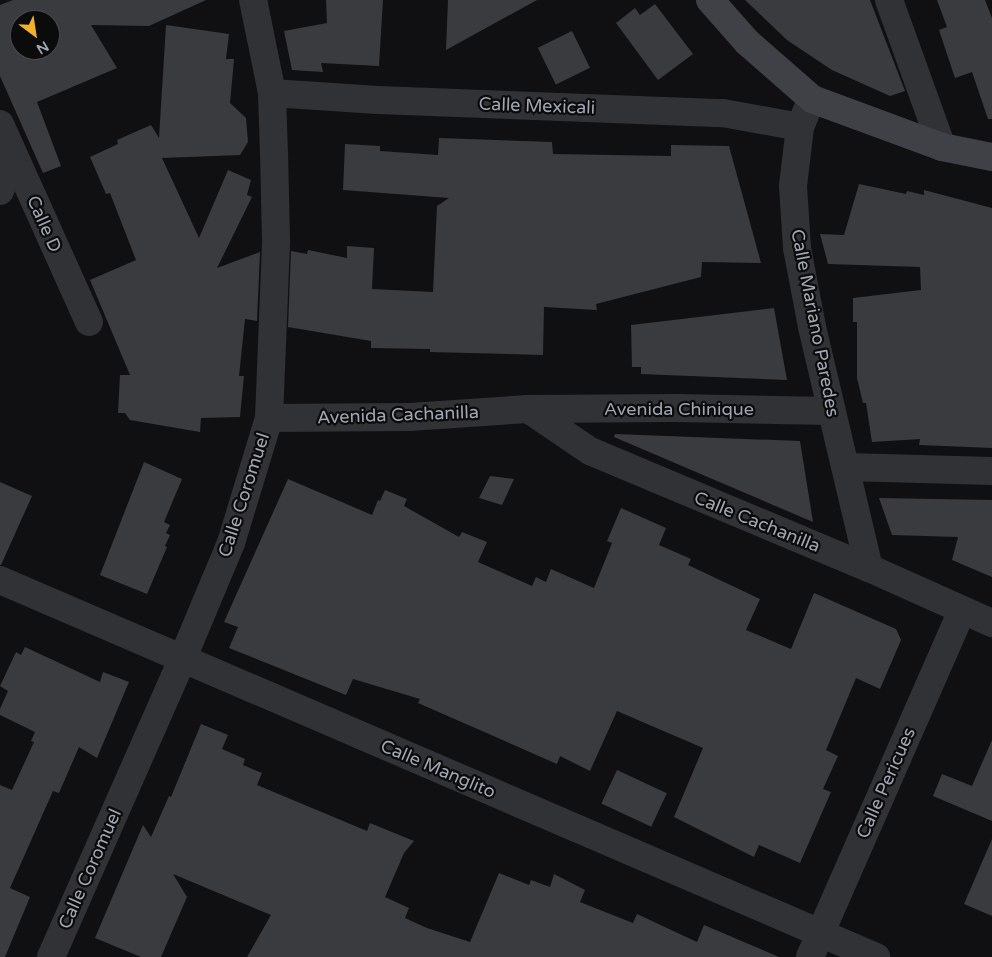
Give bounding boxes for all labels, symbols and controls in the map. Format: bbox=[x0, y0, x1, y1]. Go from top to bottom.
north arrow bbox=[10, 10, 60, 60]
text: N bbox=[33, 37, 52, 58]
street label: Calle Mexicali bbox=[478, 93, 596, 119]
street label: Calle D bbox=[22, 192, 66, 256]
street label: Calle Mariano Paredes bbox=[786, 227, 844, 419]
street label: Avenida Chinique bbox=[604, 398, 754, 420]
street label: Avenida Cachanilla bbox=[317, 401, 479, 429]
street label: Calle Coromuel bbox=[214, 430, 274, 560]
street label: Calle Cachanilla bbox=[691, 487, 823, 557]
street label: Calle Pericues bbox=[852, 724, 920, 842]
street label: Calle Manglito bbox=[377, 735, 499, 803]
street label: Calle Coromuel bbox=[54, 806, 126, 932]

